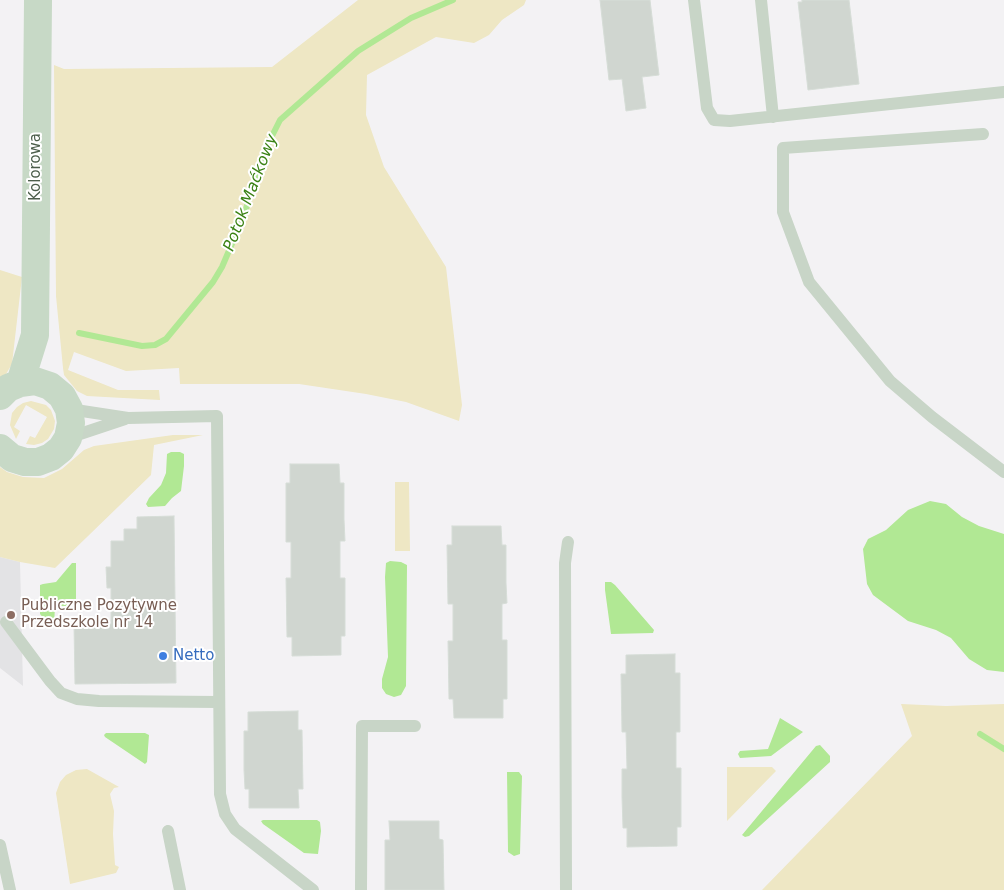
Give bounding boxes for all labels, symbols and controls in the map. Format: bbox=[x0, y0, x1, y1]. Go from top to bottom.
water label: Potok Maćkowy bbox=[220, 132, 282, 254]
street label: Kolorowa bbox=[27, 133, 45, 201]
place label: Publiczne Pozytywne Przedszkole nr 14 bbox=[21, 597, 177, 632]
marker: Publiczne Pozytywne Przedszkole nr 14 bbox=[5, 609, 17, 621]
place label: Netto bbox=[173, 647, 214, 665]
marker: Netto bbox=[157, 650, 169, 662]

